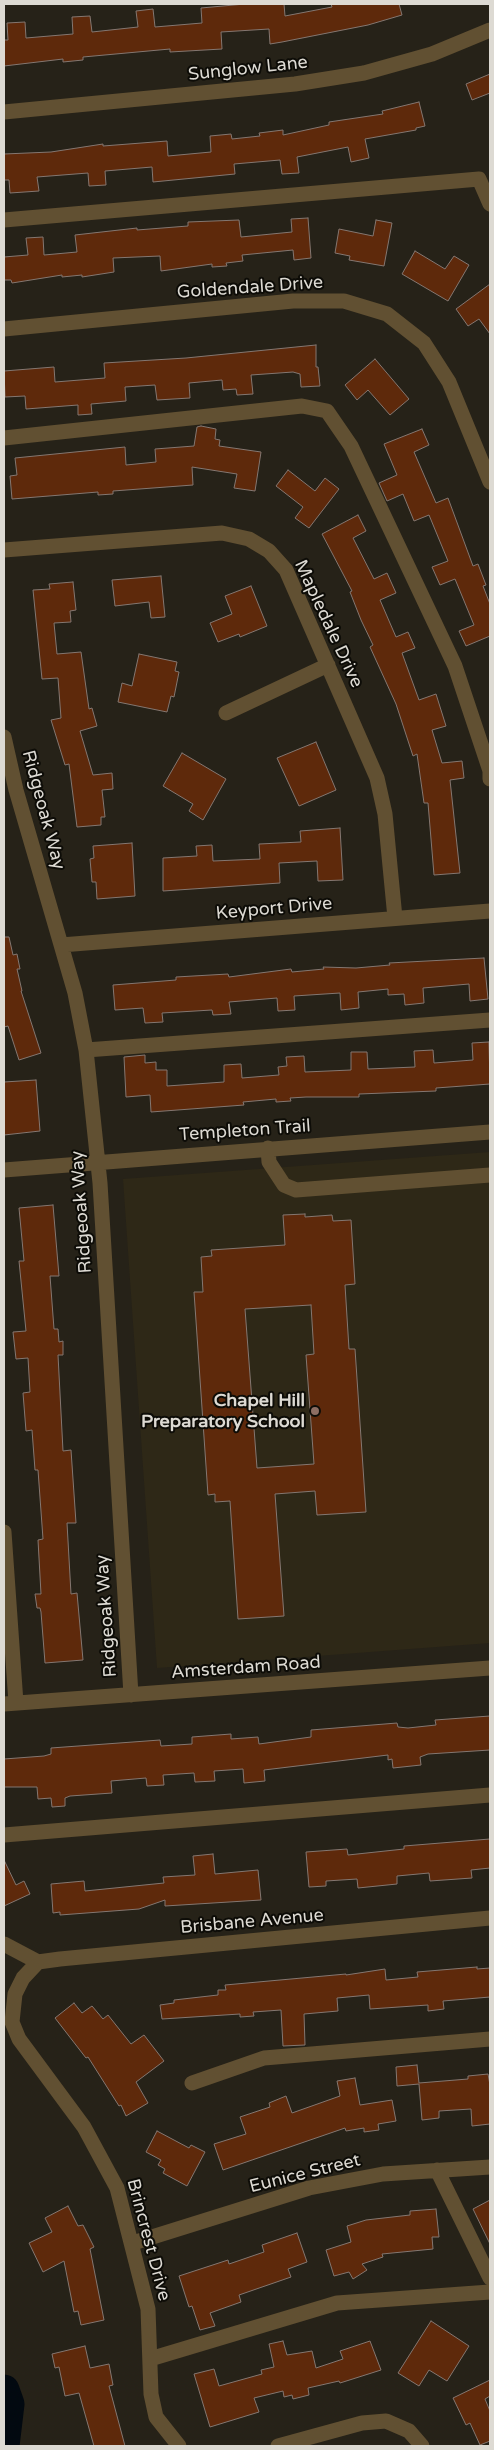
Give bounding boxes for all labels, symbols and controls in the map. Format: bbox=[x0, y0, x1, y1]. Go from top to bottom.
street label: Sunglow Lane bbox=[187, 52, 309, 86]
street label: Goldendale Drive bbox=[176, 272, 324, 304]
street label: Mapledale Drive bbox=[289, 557, 367, 691]
street label: Ridgeoak Way bbox=[17, 748, 69, 872]
street label: Keyport Drive bbox=[215, 893, 333, 925]
street label: Templeton Trail bbox=[179, 1116, 311, 1146]
street label: Ridgeoak Way bbox=[67, 1150, 97, 1274]
place label: Chapel Hill Preparatory School bbox=[141, 1390, 305, 1432]
marker: Chapel Hill Preparatory School bbox=[309, 1405, 321, 1417]
street label: Ridgeoak Way bbox=[92, 1554, 122, 1678]
street label: Amsterdam Road bbox=[170, 1652, 322, 1684]
street label: Brisbane Avenue bbox=[179, 1905, 325, 1939]
street label: Eunice Street bbox=[247, 2150, 363, 2198]
street label: Brincrest Drive bbox=[121, 2177, 175, 2303]

